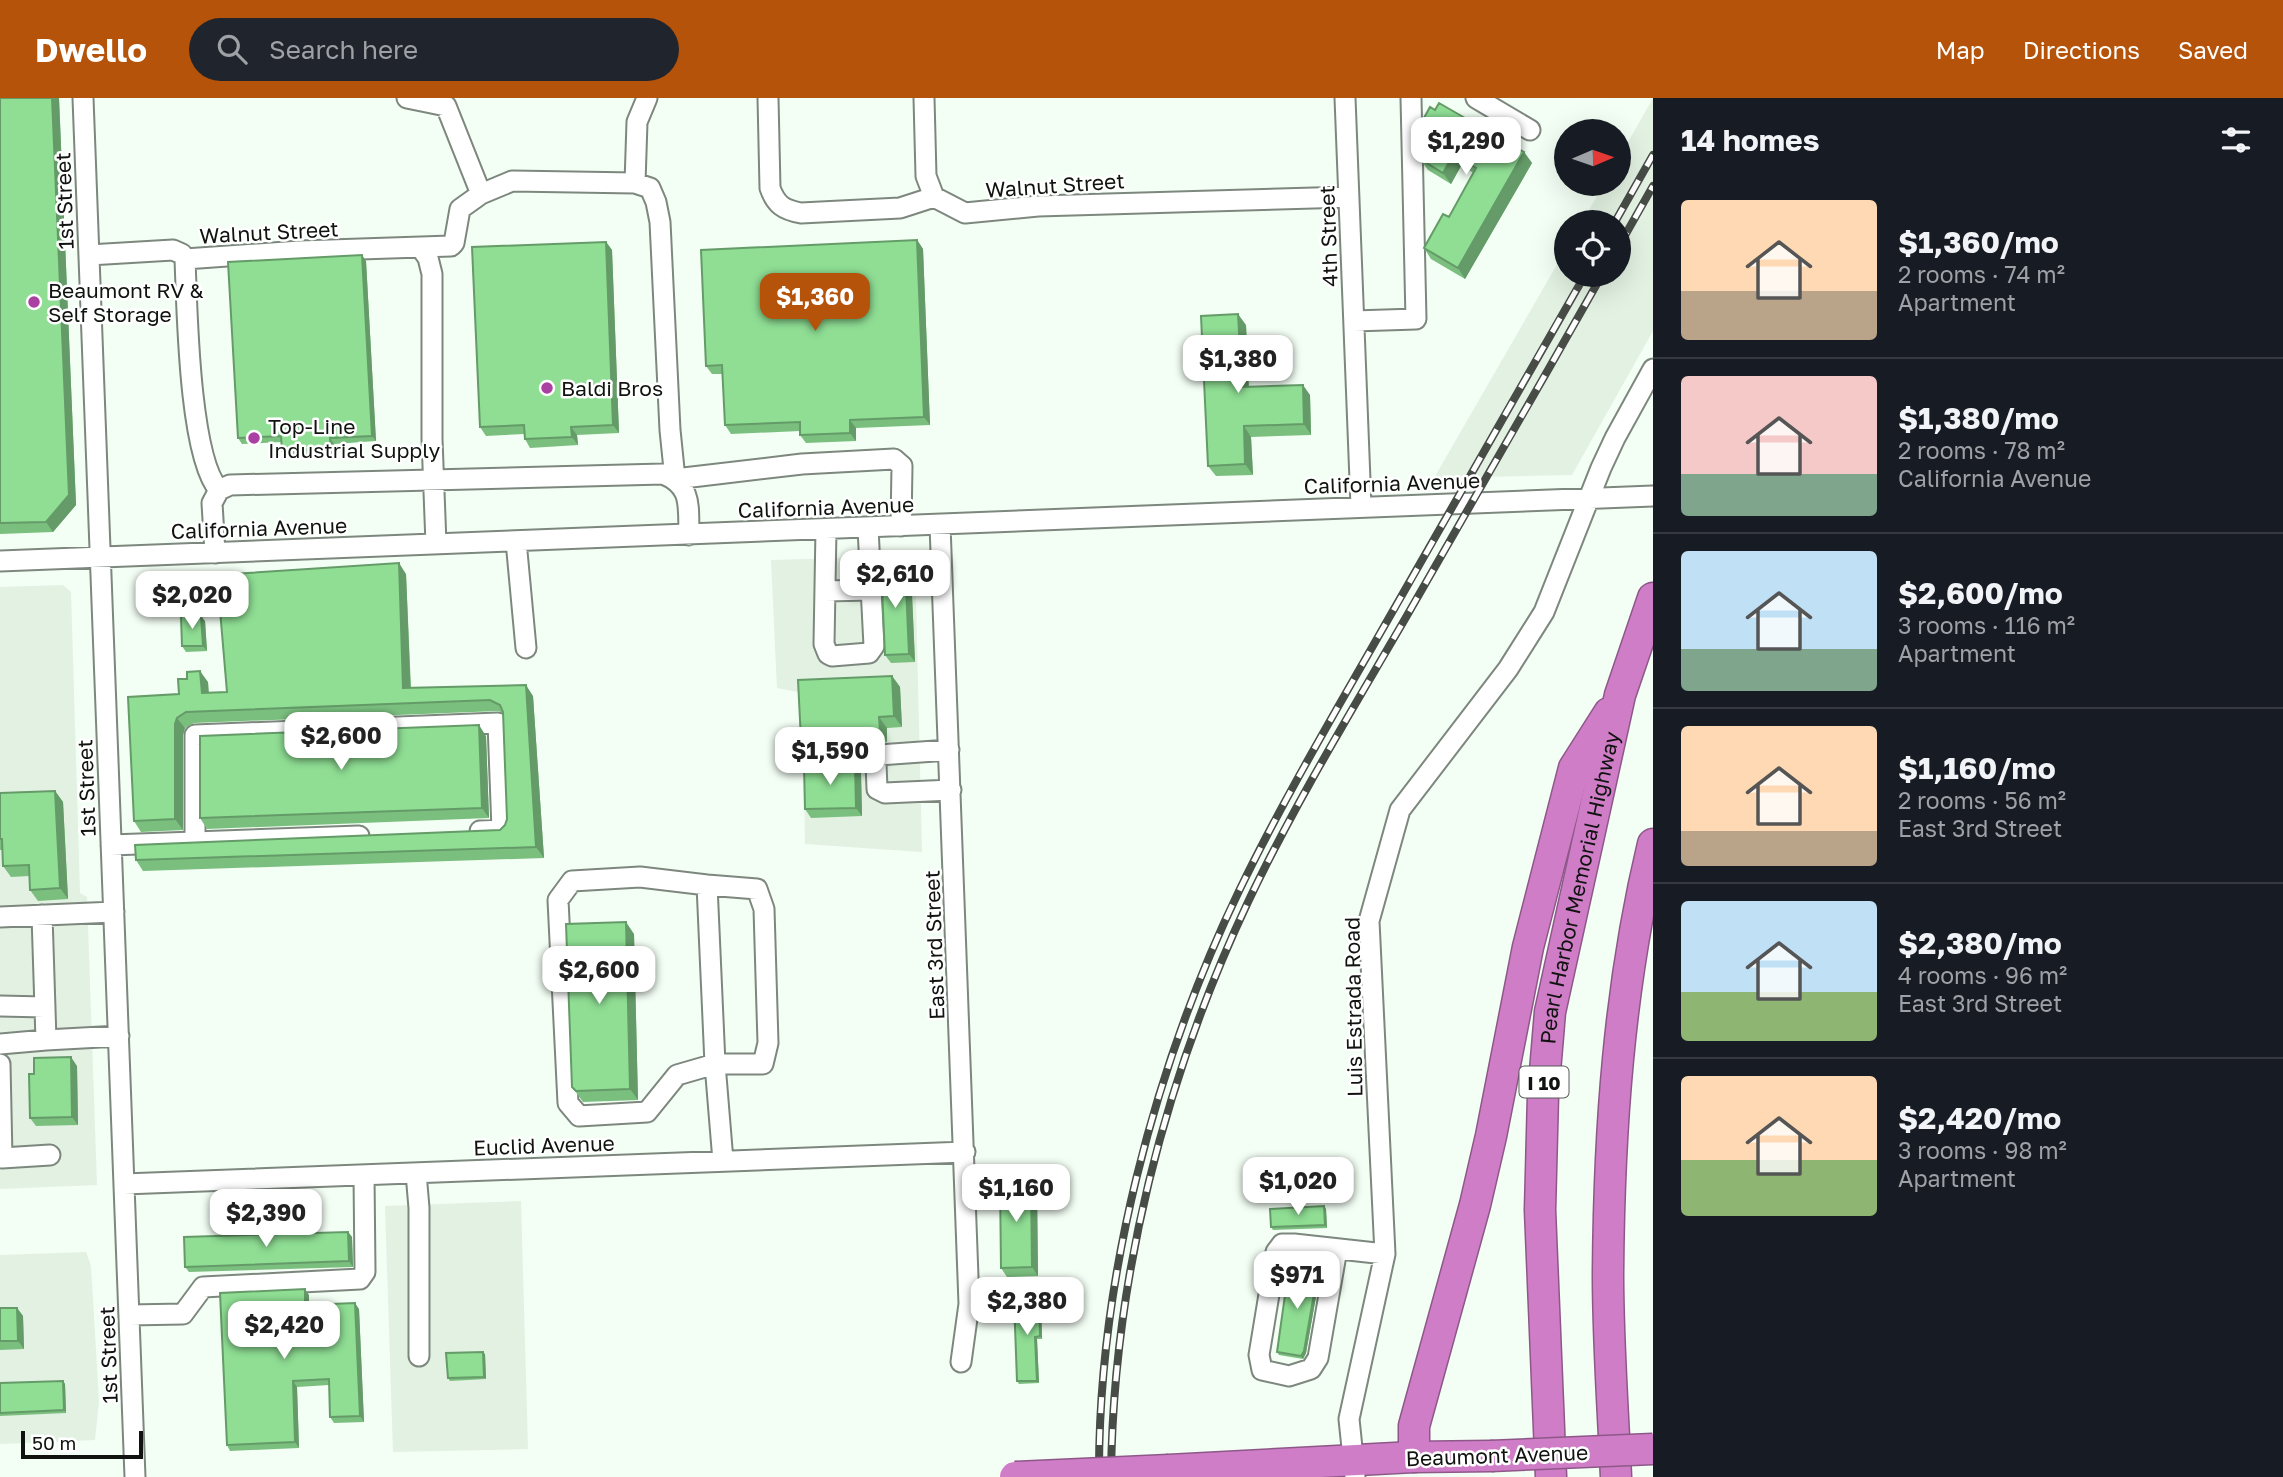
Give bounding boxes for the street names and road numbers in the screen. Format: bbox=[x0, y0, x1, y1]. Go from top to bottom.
street label: 1st Street bbox=[49, 152, 79, 250]
street label: Walnut Street bbox=[985, 167, 1125, 203]
street label: 4th Street bbox=[1313, 185, 1343, 287]
street label: Walnut Street bbox=[199, 215, 339, 249]
street label: California Avenue bbox=[1303, 467, 1481, 499]
street label: California Avenue bbox=[737, 491, 915, 523]
street label: California Avenue bbox=[170, 512, 348, 544]
street label: Pearl Harbor Memorial Highway bbox=[1534, 729, 1625, 1045]
street label: 1st Street bbox=[71, 739, 101, 837]
street label: East 3rd Street bbox=[918, 870, 950, 1020]
street label: Luis Estrada Road bbox=[1338, 917, 1368, 1097]
road number: I 10 bbox=[1520, 1066, 1568, 1098]
street label: Euclid Avenue bbox=[473, 1130, 615, 1160]
street label: 1st Street bbox=[93, 1306, 123, 1404]
street label: Beaumont Avenue bbox=[1405, 1439, 1589, 1471]

